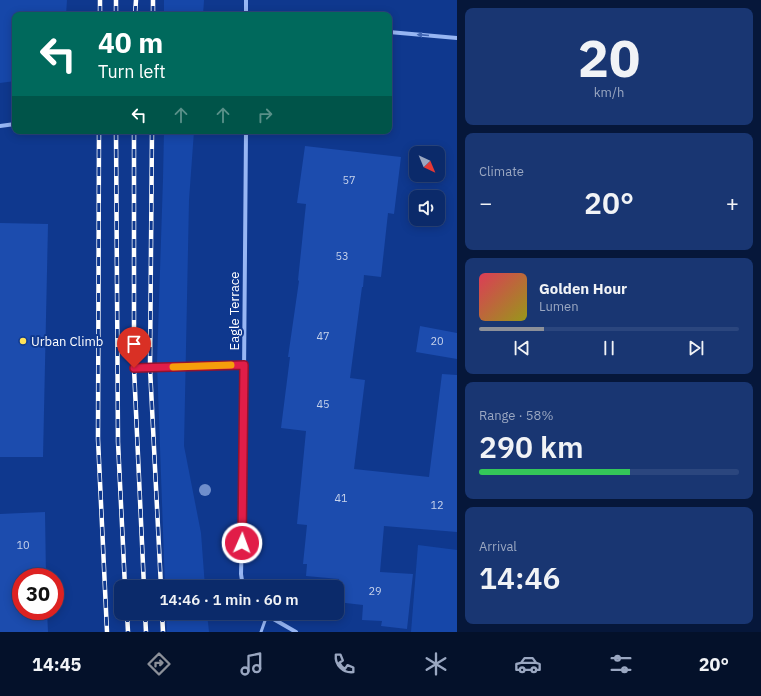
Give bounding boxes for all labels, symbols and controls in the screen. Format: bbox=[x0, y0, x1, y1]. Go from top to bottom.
text: 40 m bbox=[98, 24, 163, 61]
text: 20 bbox=[578, 24, 640, 91]
icon: left bbox=[32, 28, 84, 80]
one-way arrow bbox=[417, 31, 429, 38]
text: Turn left bbox=[98, 60, 166, 83]
text: km/h bbox=[594, 84, 624, 101]
icon: left bbox=[128, 104, 150, 126]
icon: ahead bbox=[170, 104, 192, 126]
icon: ahead bbox=[212, 104, 234, 126]
icon: right bbox=[254, 104, 276, 126]
north arrow bbox=[409, 146, 445, 182]
map controls bbox=[409, 146, 445, 226]
text: Climate bbox=[479, 163, 524, 180]
house number: 57 bbox=[342, 173, 356, 187]
text: 20° bbox=[584, 183, 634, 222]
text: − bbox=[479, 188, 492, 217]
text: + bbox=[726, 188, 739, 217]
button: sound bbox=[409, 190, 445, 226]
house number: 53 bbox=[335, 249, 349, 263]
street label: Eagle Terrace bbox=[226, 272, 243, 350]
text: Golden Hour bbox=[539, 279, 627, 298]
text: Lumen bbox=[539, 298, 579, 315]
pin bbox=[117, 327, 151, 368]
house number: 47 bbox=[316, 329, 330, 343]
place label: Urban Climb bbox=[31, 333, 103, 350]
icon: arrive bbox=[123, 333, 145, 355]
house number: 20 bbox=[430, 334, 444, 348]
marker: Urban Climb bbox=[18, 336, 28, 346]
icon: previous bbox=[511, 337, 533, 359]
icon: pause bbox=[598, 337, 620, 359]
icon: next bbox=[685, 337, 707, 359]
house number: 45 bbox=[316, 397, 330, 411]
text: Range · 58% bbox=[479, 407, 553, 424]
text: 290 km bbox=[479, 427, 584, 466]
house number: 41 bbox=[334, 491, 348, 505]
house number: 12 bbox=[430, 498, 444, 512]
position arrow bbox=[221, 522, 263, 564]
house number: 10 bbox=[16, 538, 30, 552]
text: Arrival bbox=[479, 538, 517, 555]
text: 14:46 bbox=[479, 558, 561, 597]
speed limit sign: 30 bbox=[12, 568, 64, 620]
house number: 29 bbox=[368, 584, 382, 598]
text: 14:46 · 1 min · 60 m bbox=[159, 590, 299, 609]
icon: directions bbox=[145, 650, 173, 678]
icon: music bbox=[238, 650, 266, 678]
icon: phone bbox=[330, 650, 358, 678]
icon: climate bbox=[422, 650, 450, 678]
icon: car bbox=[514, 650, 542, 678]
icon: filters bbox=[607, 650, 635, 678]
text: 14:45 bbox=[32, 653, 81, 676]
text: 20° bbox=[699, 653, 729, 676]

